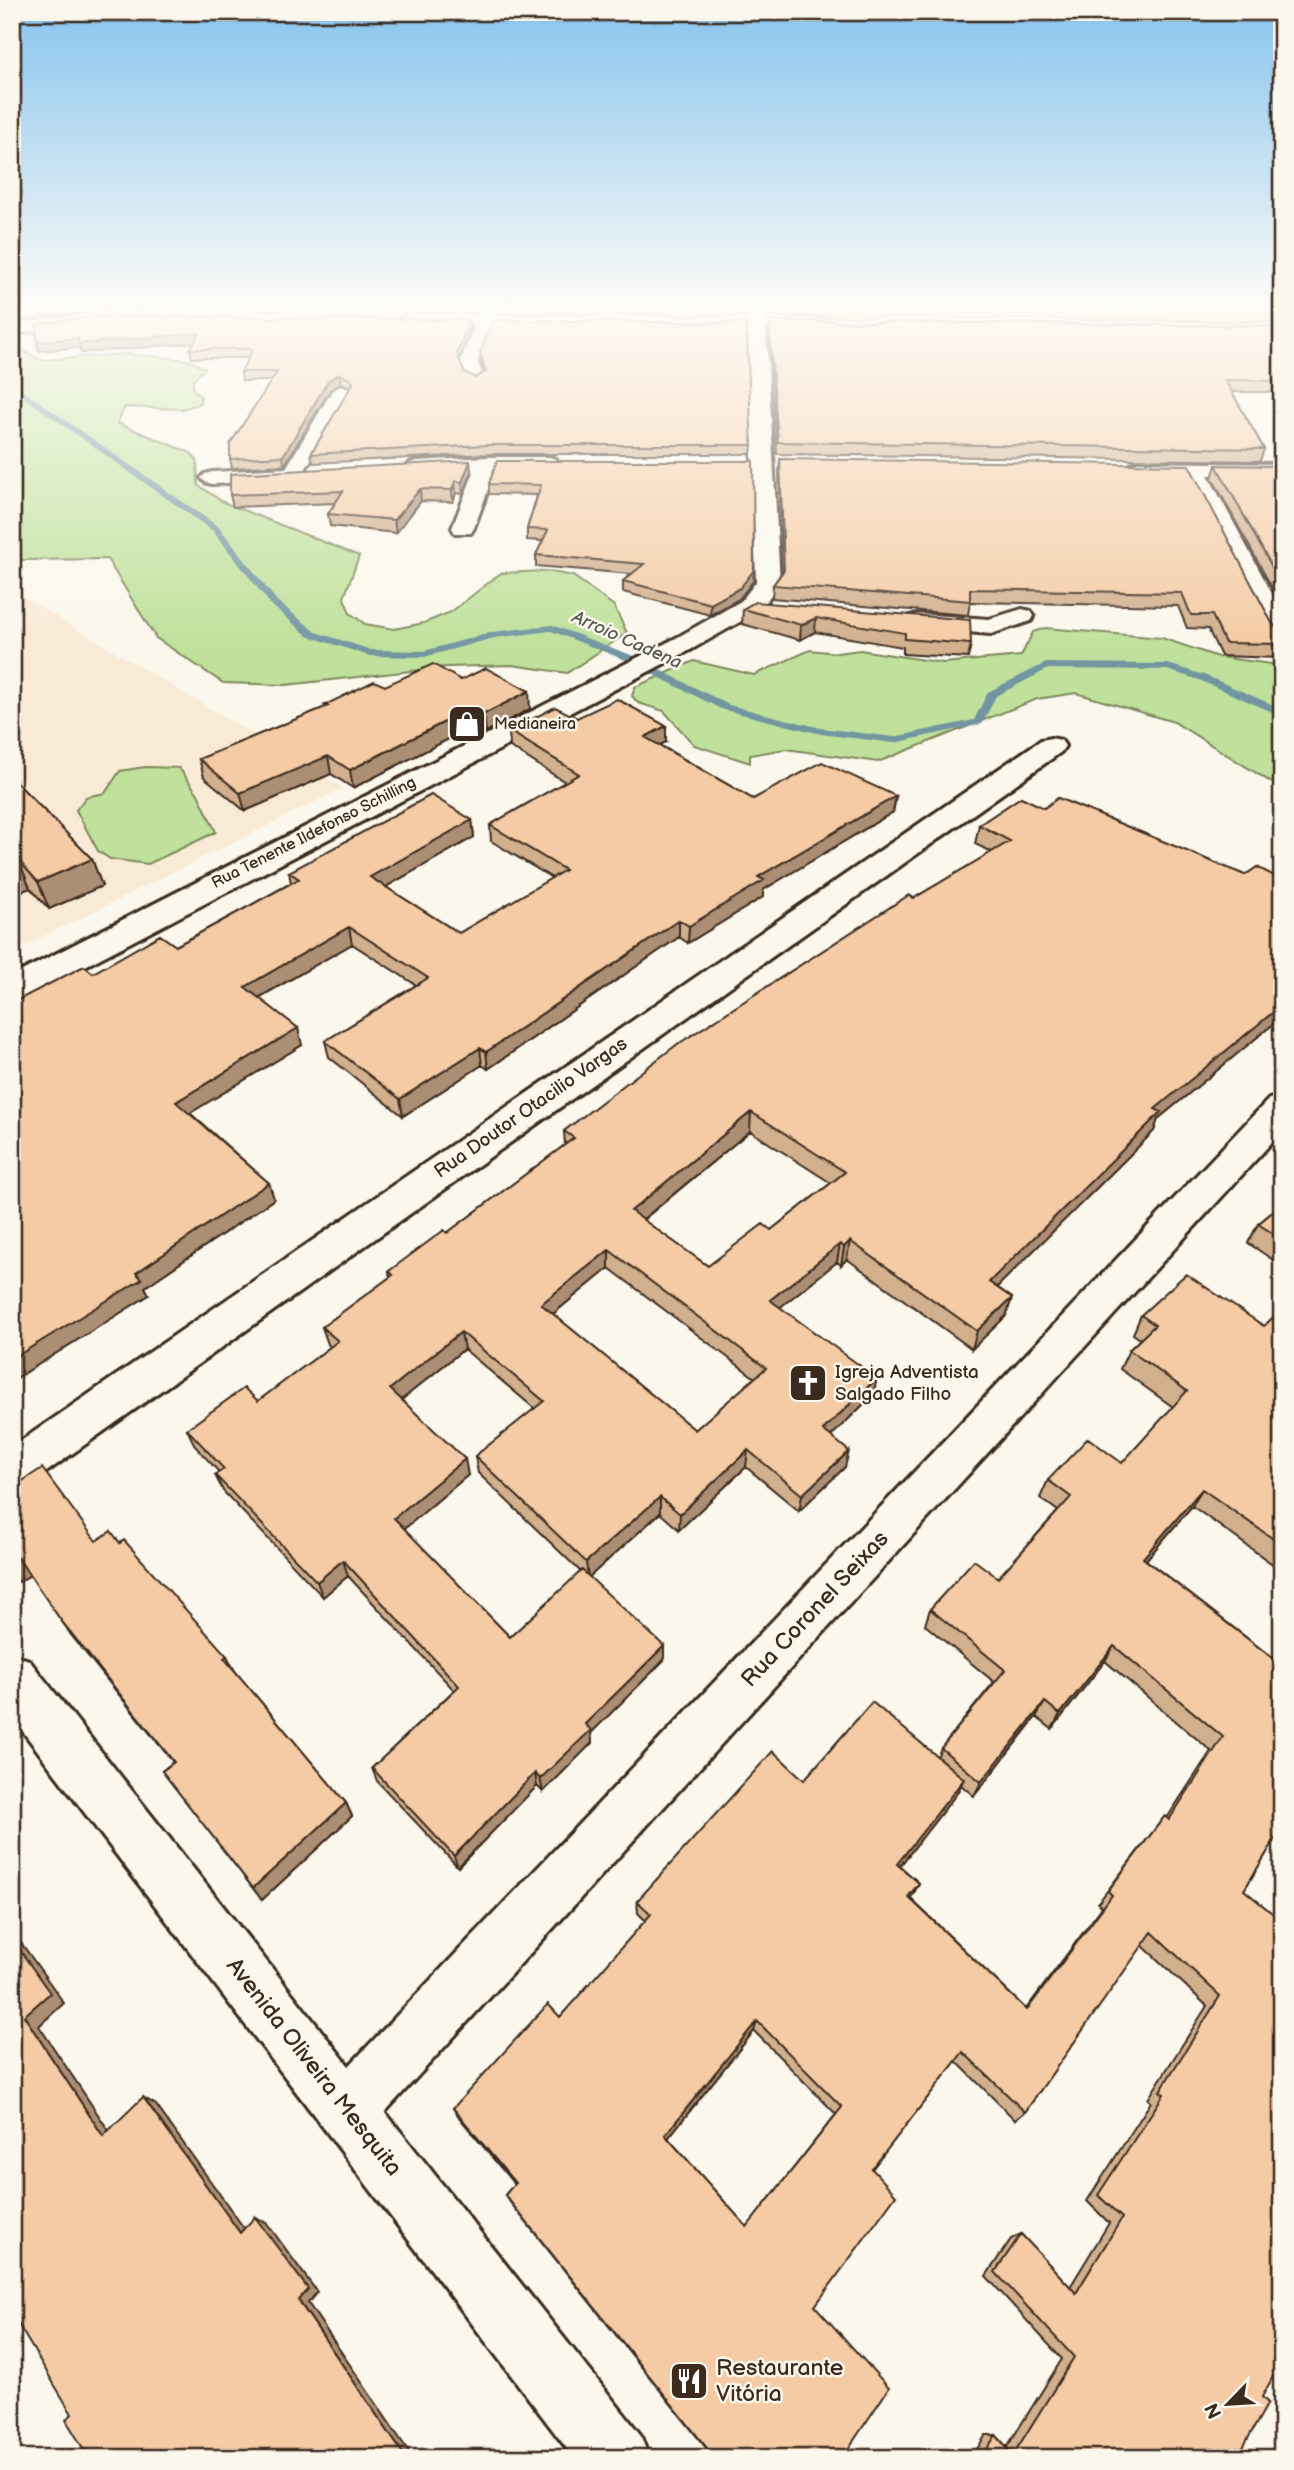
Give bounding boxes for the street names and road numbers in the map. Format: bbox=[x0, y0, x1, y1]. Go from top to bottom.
street label: Rua Tenente Ildefonso Schilling bbox=[209, 773, 419, 893]
street label: Rua Doutor Otacilio Vargas bbox=[430, 1032, 632, 1184]
street label: Rua Coronel Seixas bbox=[735, 1525, 895, 1693]
street label: Avenida Oliveira Mesquita bbox=[220, 1953, 408, 2181]

